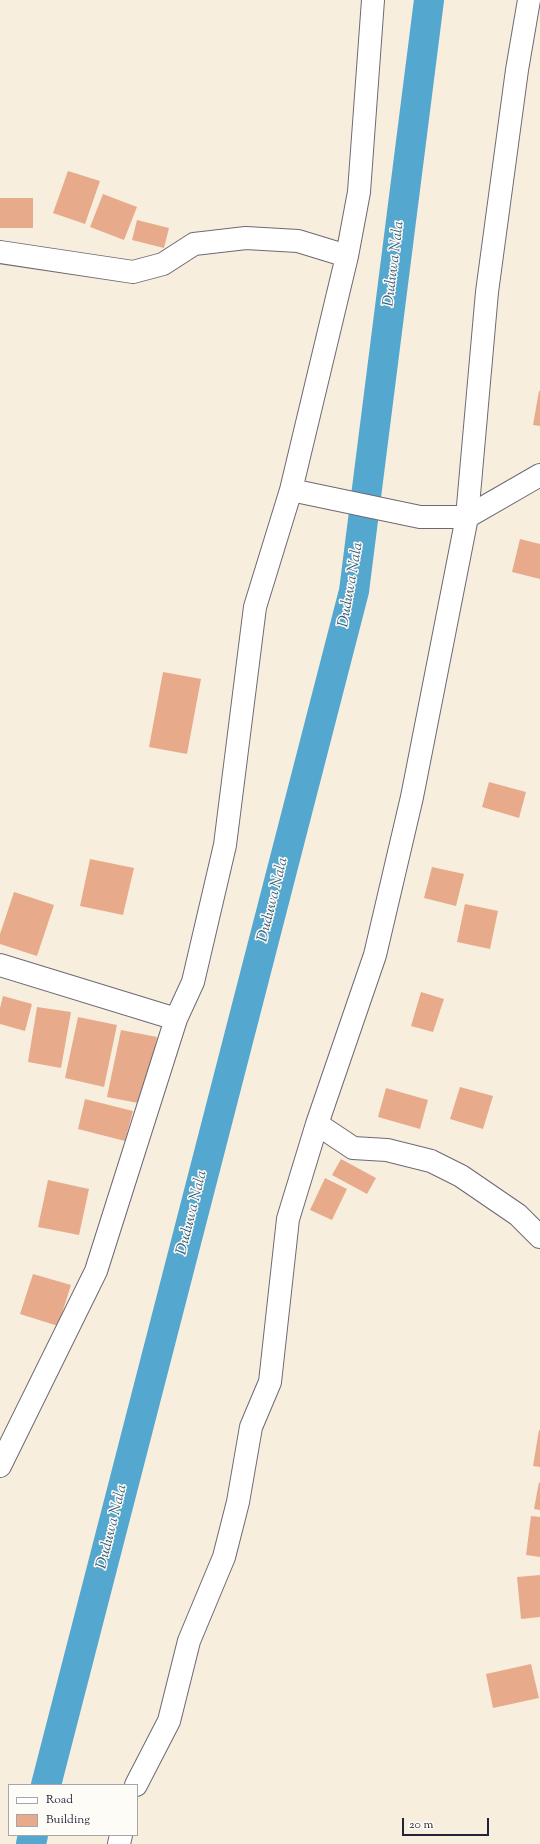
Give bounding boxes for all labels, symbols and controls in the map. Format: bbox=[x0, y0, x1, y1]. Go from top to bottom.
water label: Duduwa Nala bbox=[381, 220, 409, 308]
water label: Duduwa Nala bbox=[336, 541, 368, 629]
water label: Duduwa Nala bbox=[255, 856, 293, 944]
water label: Duduwa Nala bbox=[174, 1169, 212, 1257]
water label: Duduwa Nala bbox=[94, 1483, 132, 1571]
legend bbox=[8, 1784, 138, 1836]
text: Road bbox=[46, 1791, 73, 1809]
scale bar bbox=[404, 1810, 491, 1836]
text: Building bbox=[46, 1811, 90, 1829]
text: 20 m bbox=[409, 1816, 433, 1834]

